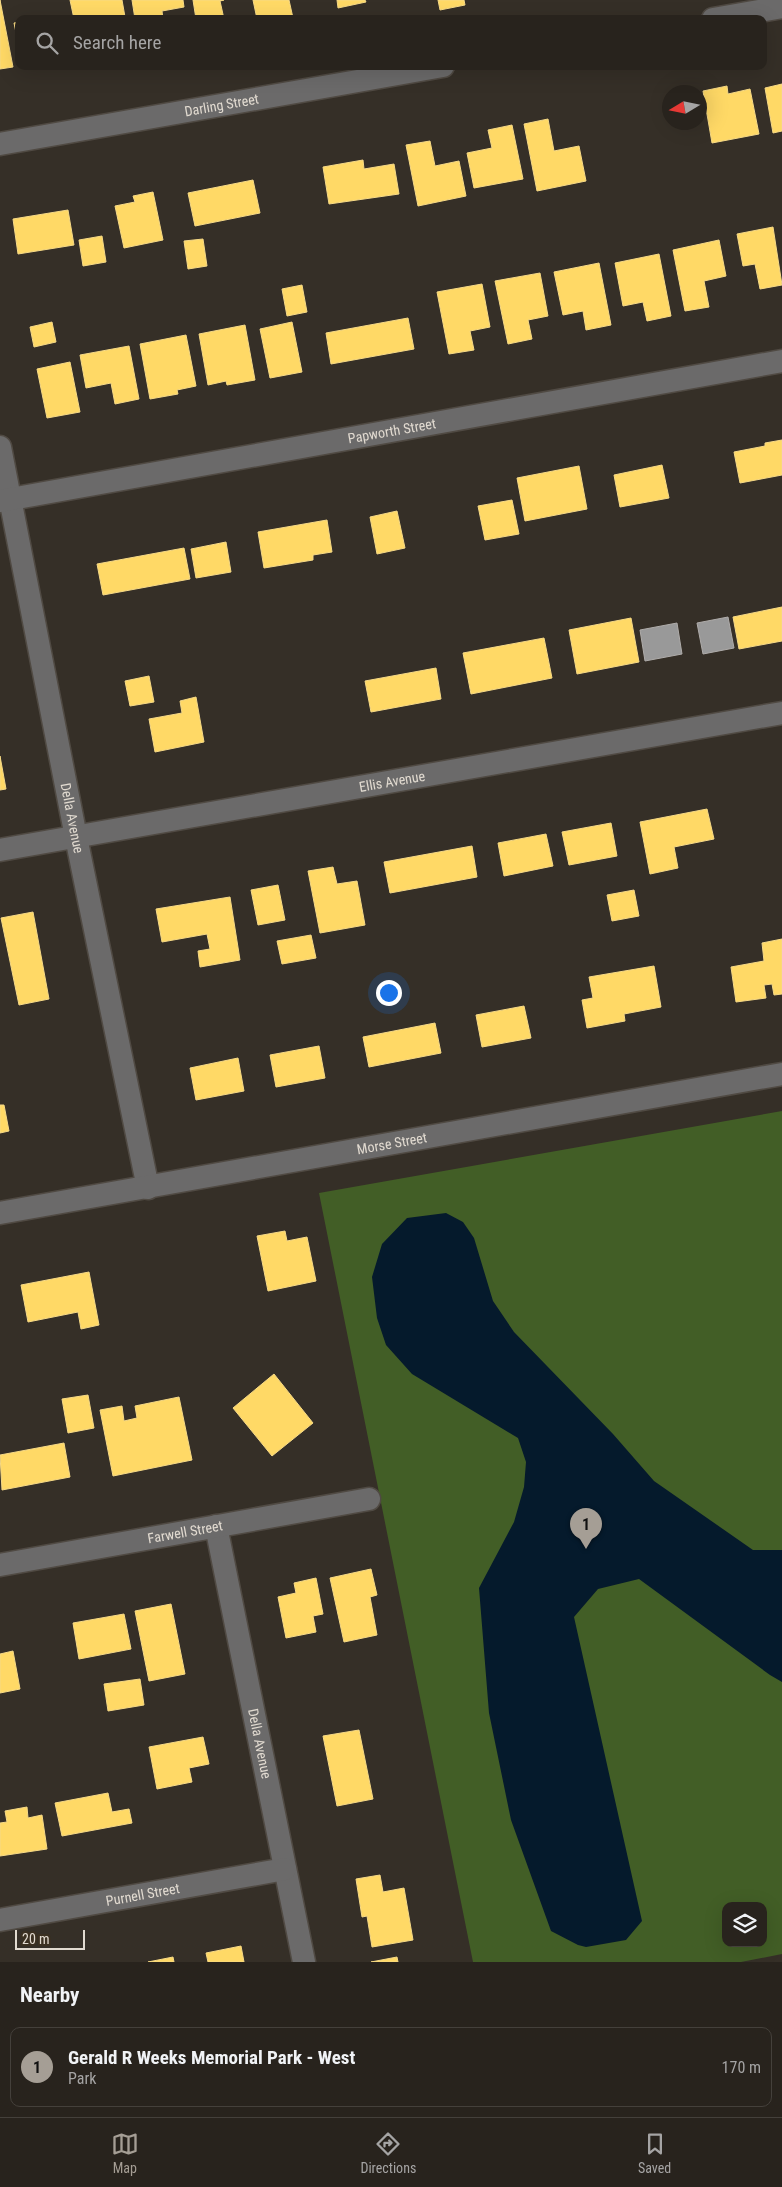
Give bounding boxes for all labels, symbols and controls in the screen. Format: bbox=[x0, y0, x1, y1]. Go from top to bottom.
search box bbox=[15, 15, 767, 70]
icon: search bbox=[33, 29, 61, 57]
text: Search here bbox=[73, 31, 161, 54]
north arrow bbox=[662, 85, 707, 130]
street label: Darling Street bbox=[183, 91, 260, 119]
street label: Papworth Street bbox=[347, 415, 437, 447]
street label: Ellis Avenue bbox=[358, 768, 427, 795]
street label: Della Avenue bbox=[58, 782, 87, 855]
your location bbox=[376, 980, 402, 1006]
street label: Morse Street bbox=[356, 1129, 428, 1157]
pin: 1 bbox=[570, 1508, 602, 1549]
street label: Farwell Street bbox=[146, 1517, 224, 1546]
street label: Della Avenue bbox=[245, 1707, 275, 1781]
street label: Purnell Street bbox=[105, 1880, 181, 1909]
map controls bbox=[722, 1902, 767, 1947]
button: layers bbox=[722, 1902, 767, 1947]
scale bar bbox=[15, 1927, 85, 1950]
text: 20 m bbox=[22, 1931, 50, 1947]
text: Nearby bbox=[20, 1983, 79, 2007]
text: Gerald R Weeks Memorial Park - West bbox=[68, 2046, 355, 2069]
text: 1 bbox=[33, 2058, 41, 2077]
text: 170 m bbox=[722, 2058, 761, 2077]
text: Park bbox=[68, 2069, 97, 2088]
tab: Map bbox=[111, 2130, 139, 2176]
tab: Directions bbox=[360, 2130, 416, 2176]
tab: Saved bbox=[638, 2130, 671, 2176]

